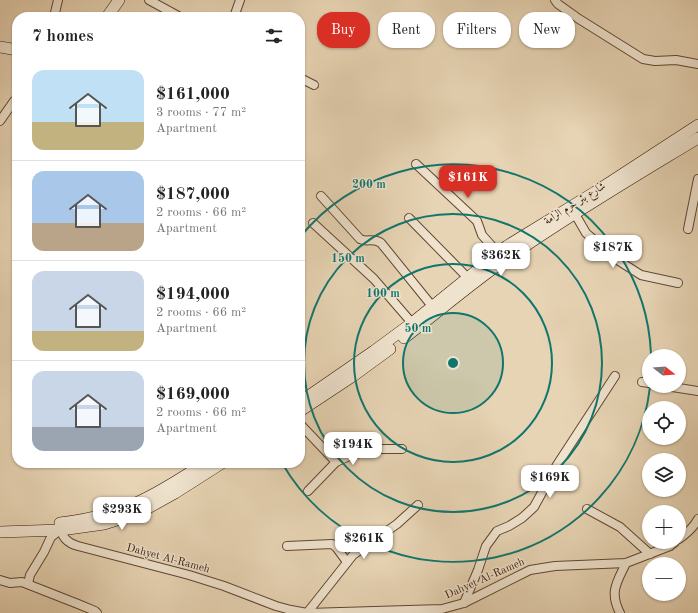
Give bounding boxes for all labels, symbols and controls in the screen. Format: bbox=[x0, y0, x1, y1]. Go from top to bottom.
chip: Buy bbox=[317, 12, 370, 48]
chip: Rent bbox=[378, 12, 435, 48]
chip: Filters bbox=[443, 12, 511, 48]
chip: New bbox=[519, 12, 575, 48]
icon: filters bbox=[263, 25, 285, 47]
text: 7 homes bbox=[32, 28, 94, 45]
icon: home bbox=[64, 86, 112, 134]
text: $161,000 bbox=[156, 86, 230, 103]
text: 3 rooms · 77 m² bbox=[156, 106, 246, 119]
text: Apartment bbox=[156, 122, 217, 135]
pin: $161K bbox=[440, 165, 496, 199]
text: $161K bbox=[448, 171, 488, 184]
text: 200 m bbox=[352, 179, 386, 191]
street label: شارع بئر حرم الرامة bbox=[542, 180, 609, 230]
text: $187,000 bbox=[156, 186, 230, 203]
icon: home bbox=[64, 187, 112, 235]
text: 2 rooms · 66 m² bbox=[156, 206, 246, 219]
text: Apartment bbox=[156, 222, 217, 235]
pin: $187K bbox=[585, 235, 641, 269]
text: $187K bbox=[593, 241, 633, 254]
pin: $362K bbox=[473, 243, 529, 277]
text: $362K bbox=[481, 249, 521, 262]
text: 150 m bbox=[331, 252, 365, 265]
text: $194,000 bbox=[156, 286, 230, 303]
icon: home bbox=[64, 287, 112, 335]
text: 100 m bbox=[366, 288, 400, 300]
text: 2 rooms · 66 m² bbox=[156, 306, 246, 319]
text: Apartment bbox=[156, 322, 217, 335]
text: 50 m bbox=[405, 322, 432, 335]
north arrow bbox=[642, 349, 686, 393]
map controls bbox=[642, 349, 686, 601]
centre of rings bbox=[446, 356, 460, 370]
text: $169,000 bbox=[156, 386, 230, 403]
icon: home bbox=[64, 387, 112, 435]
button: locate bbox=[642, 401, 686, 445]
text: 2 rooms · 66 m² bbox=[156, 406, 246, 419]
text: Apartment bbox=[156, 422, 217, 435]
pin: $194K bbox=[325, 432, 381, 466]
text: $194K bbox=[333, 438, 373, 451]
button: layers bbox=[642, 453, 686, 497]
pin: $169K bbox=[522, 465, 578, 499]
text: $169K bbox=[530, 471, 570, 484]
pin: $293K bbox=[94, 497, 150, 531]
text: $293K bbox=[102, 503, 142, 516]
button: + bbox=[642, 505, 686, 549]
pin: $261K bbox=[336, 526, 392, 560]
text: $261K bbox=[344, 532, 384, 545]
street label: Dahyet Al-Rameh bbox=[125, 543, 211, 575]
street label: Dahyet Al-Rameh bbox=[444, 557, 526, 601]
button: − bbox=[642, 557, 686, 601]

